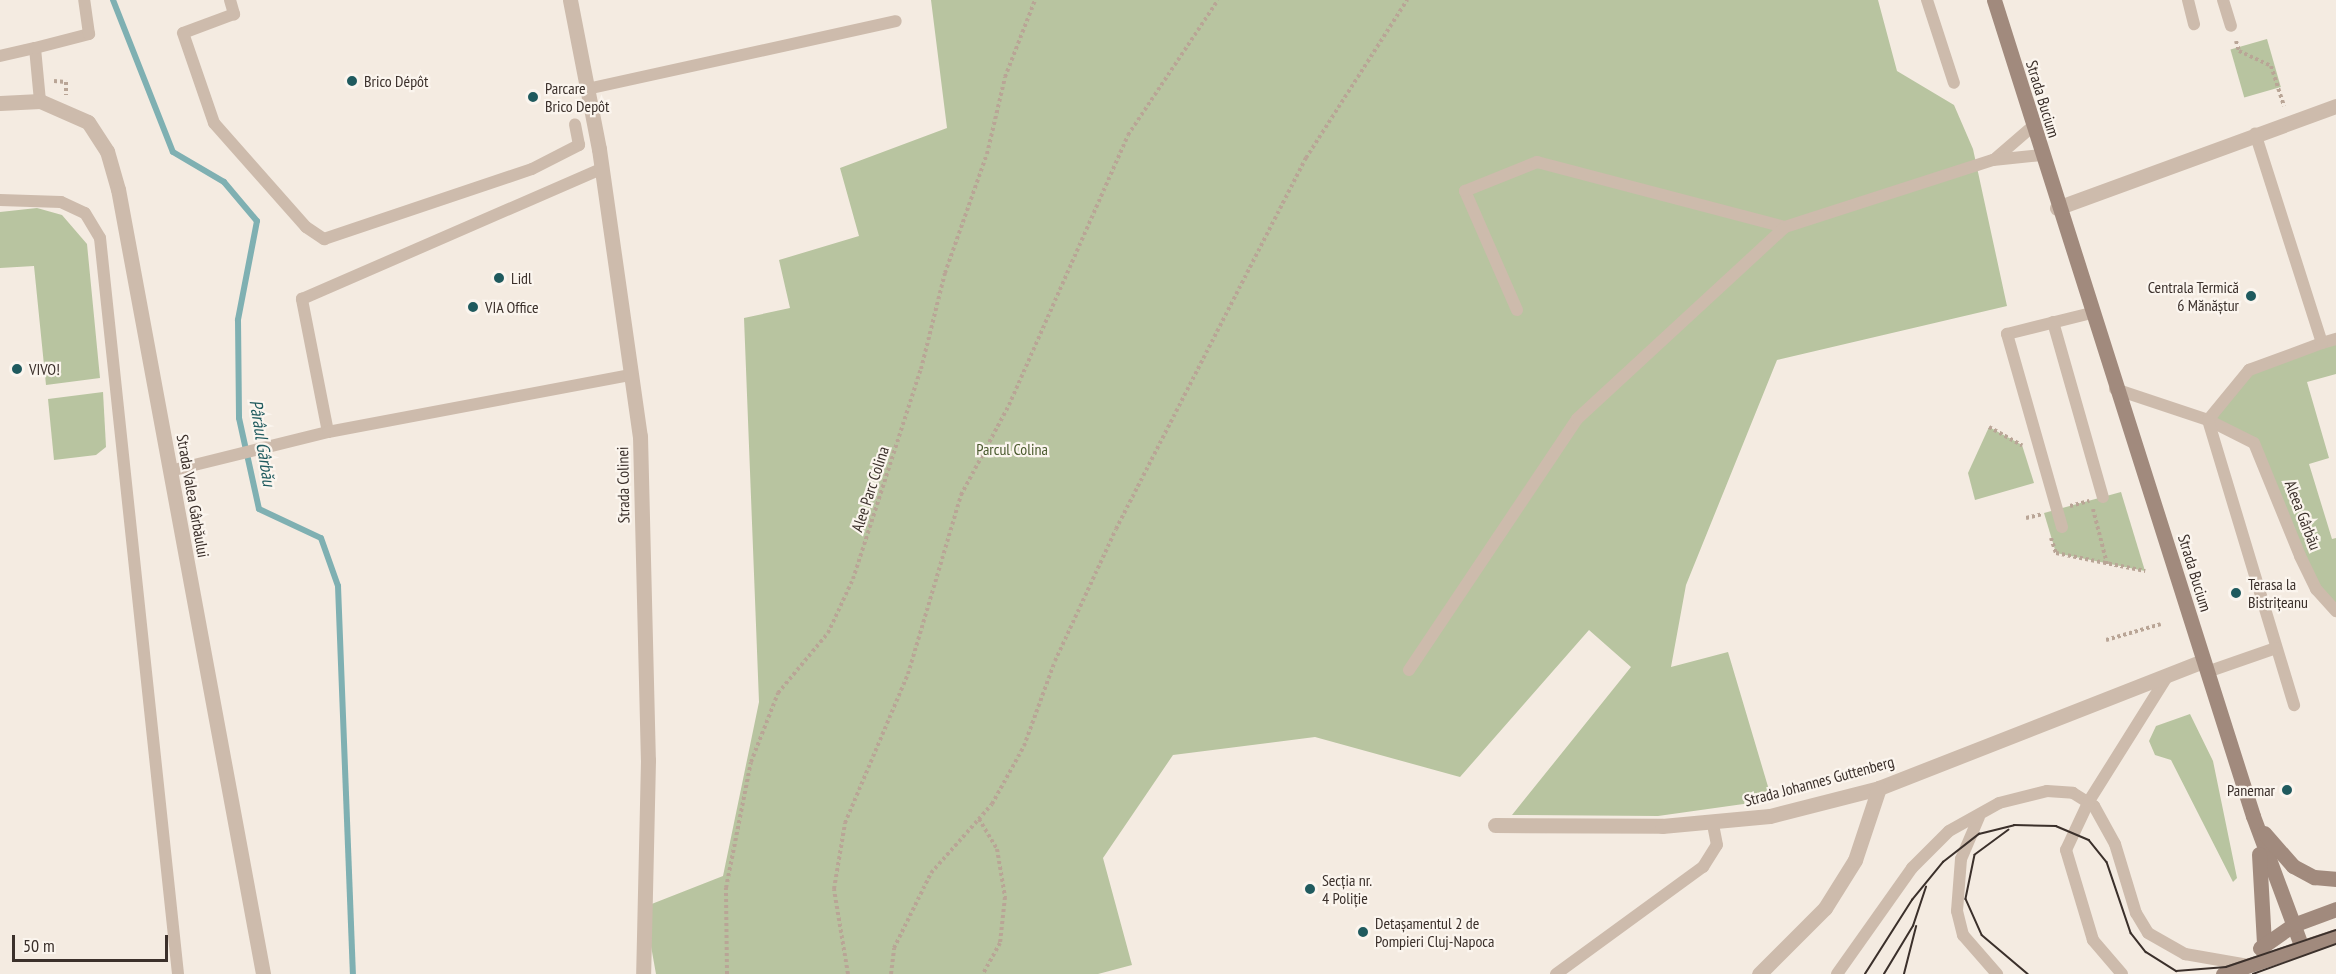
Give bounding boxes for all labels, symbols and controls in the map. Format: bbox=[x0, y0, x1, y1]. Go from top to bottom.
street label: Strada Bucium bbox=[2022, 58, 2064, 140]
place label: Brico Dépôt bbox=[364, 71, 428, 91]
marker: Brico Dépôt bbox=[345, 74, 359, 88]
place label: Parcare Brico Depôt bbox=[545, 78, 609, 116]
marker: Parcare Brico Depôt bbox=[526, 90, 540, 104]
place label: Lidl bbox=[511, 268, 532, 288]
marker: Lidl bbox=[492, 271, 506, 285]
place label: Centrala Termică 6 Mănăștur bbox=[2147, 277, 2239, 315]
marker: Centrala Termică 6 Mănăștur bbox=[2244, 289, 2258, 303]
place label: VIA Office bbox=[485, 297, 539, 317]
marker: VIA Office bbox=[466, 300, 480, 314]
place label: VIVO! bbox=[29, 359, 60, 379]
marker: VIVO! bbox=[10, 362, 24, 376]
water label: Pârâul Gârbău bbox=[245, 398, 279, 488]
street label: Strada Valea Gârbăului bbox=[173, 433, 213, 559]
park label: Parcul Colina bbox=[976, 439, 1048, 459]
street label: Alee Parc Colina bbox=[847, 444, 893, 534]
street label: Strada Colinei bbox=[613, 446, 633, 524]
street label: Aleea Gârbău bbox=[2281, 477, 2325, 553]
street label: Strada Bucium bbox=[2174, 532, 2216, 614]
place label: Terasa la Bistrițeanu bbox=[2248, 574, 2308, 612]
marker: Terasa la Bistrițeanu bbox=[2229, 586, 2243, 600]
street label: Strada Johannes Guttenberg bbox=[1742, 752, 1896, 810]
place label: Panemar bbox=[2227, 780, 2275, 800]
marker: Panemar bbox=[2280, 783, 2294, 797]
place label: Secția nr. 4 Poliție bbox=[1322, 870, 1372, 908]
marker: Secția nr. 4 Poliție bbox=[1303, 882, 1317, 896]
place label: Detașamentul 2 de Pompieri Cluj-Napoca bbox=[1375, 913, 1494, 951]
scale bar bbox=[15, 923, 171, 961]
marker: Detașamentul 2 de Pompieri Cluj-Napoca bbox=[1356, 925, 1370, 939]
text: 50 m bbox=[23, 934, 55, 957]

